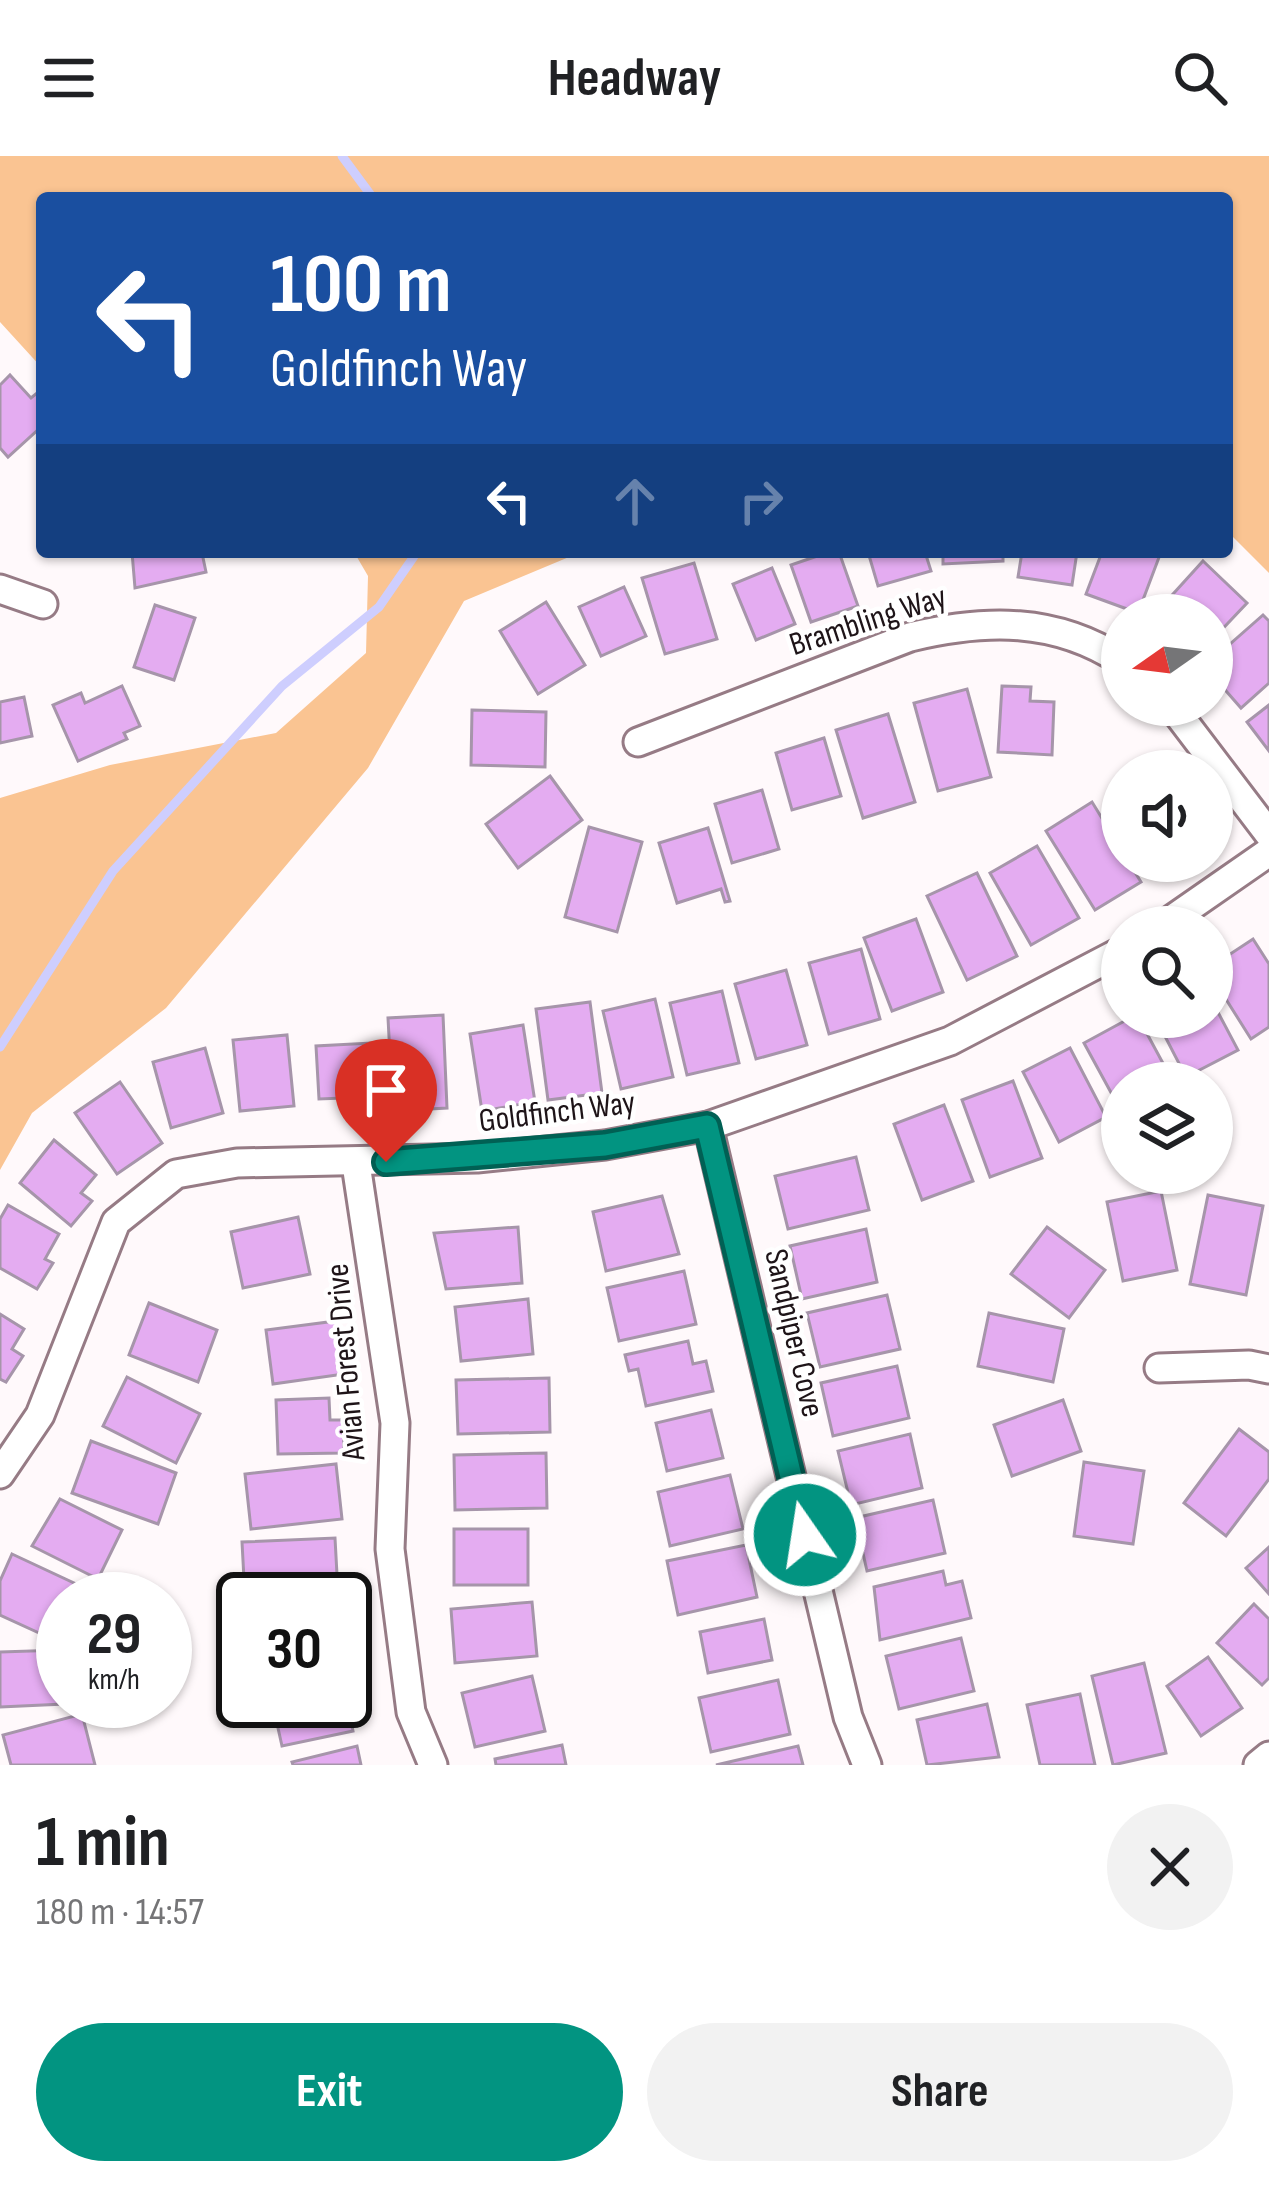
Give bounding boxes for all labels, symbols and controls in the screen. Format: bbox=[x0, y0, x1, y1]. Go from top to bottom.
icon: menu bbox=[36, 45, 102, 111]
icon: search bbox=[1167, 45, 1233, 111]
text: Headway bbox=[548, 46, 721, 111]
text: 100 m bbox=[270, 235, 452, 336]
icon: left bbox=[72, 240, 228, 396]
text: Goldfinch Way bbox=[270, 337, 527, 402]
icon: left bbox=[476, 468, 542, 534]
icon: ahead bbox=[602, 468, 668, 534]
icon: right bbox=[728, 468, 794, 534]
street label: Brambling Way bbox=[785, 577, 952, 665]
north arrow bbox=[1101, 594, 1233, 726]
map controls bbox=[1101, 594, 1233, 1194]
button: sound bbox=[1101, 750, 1233, 882]
button: search bbox=[1101, 906, 1233, 1038]
pin bbox=[335, 1039, 437, 1162]
icon: arrive bbox=[353, 1057, 419, 1123]
button: layers bbox=[1101, 1062, 1233, 1194]
street label: Goldfinch Way bbox=[477, 1083, 638, 1141]
street label: Sandpiper Cove bbox=[755, 1245, 833, 1421]
street label: Avian Forest Drive bbox=[317, 1262, 375, 1463]
position arrow bbox=[742, 1472, 868, 1598]
speed limit sign: 30 bbox=[216, 1572, 372, 1728]
text: 29 bbox=[87, 1599, 141, 1671]
text: km/h bbox=[88, 1662, 140, 1698]
text: 1 min bbox=[36, 1800, 170, 1887]
button: close bbox=[1107, 1804, 1233, 1930]
text: 180 m · 14:57 bbox=[36, 1889, 204, 1936]
button: Exit bbox=[36, 2023, 623, 2161]
button: Share bbox=[647, 2023, 1233, 2161]

